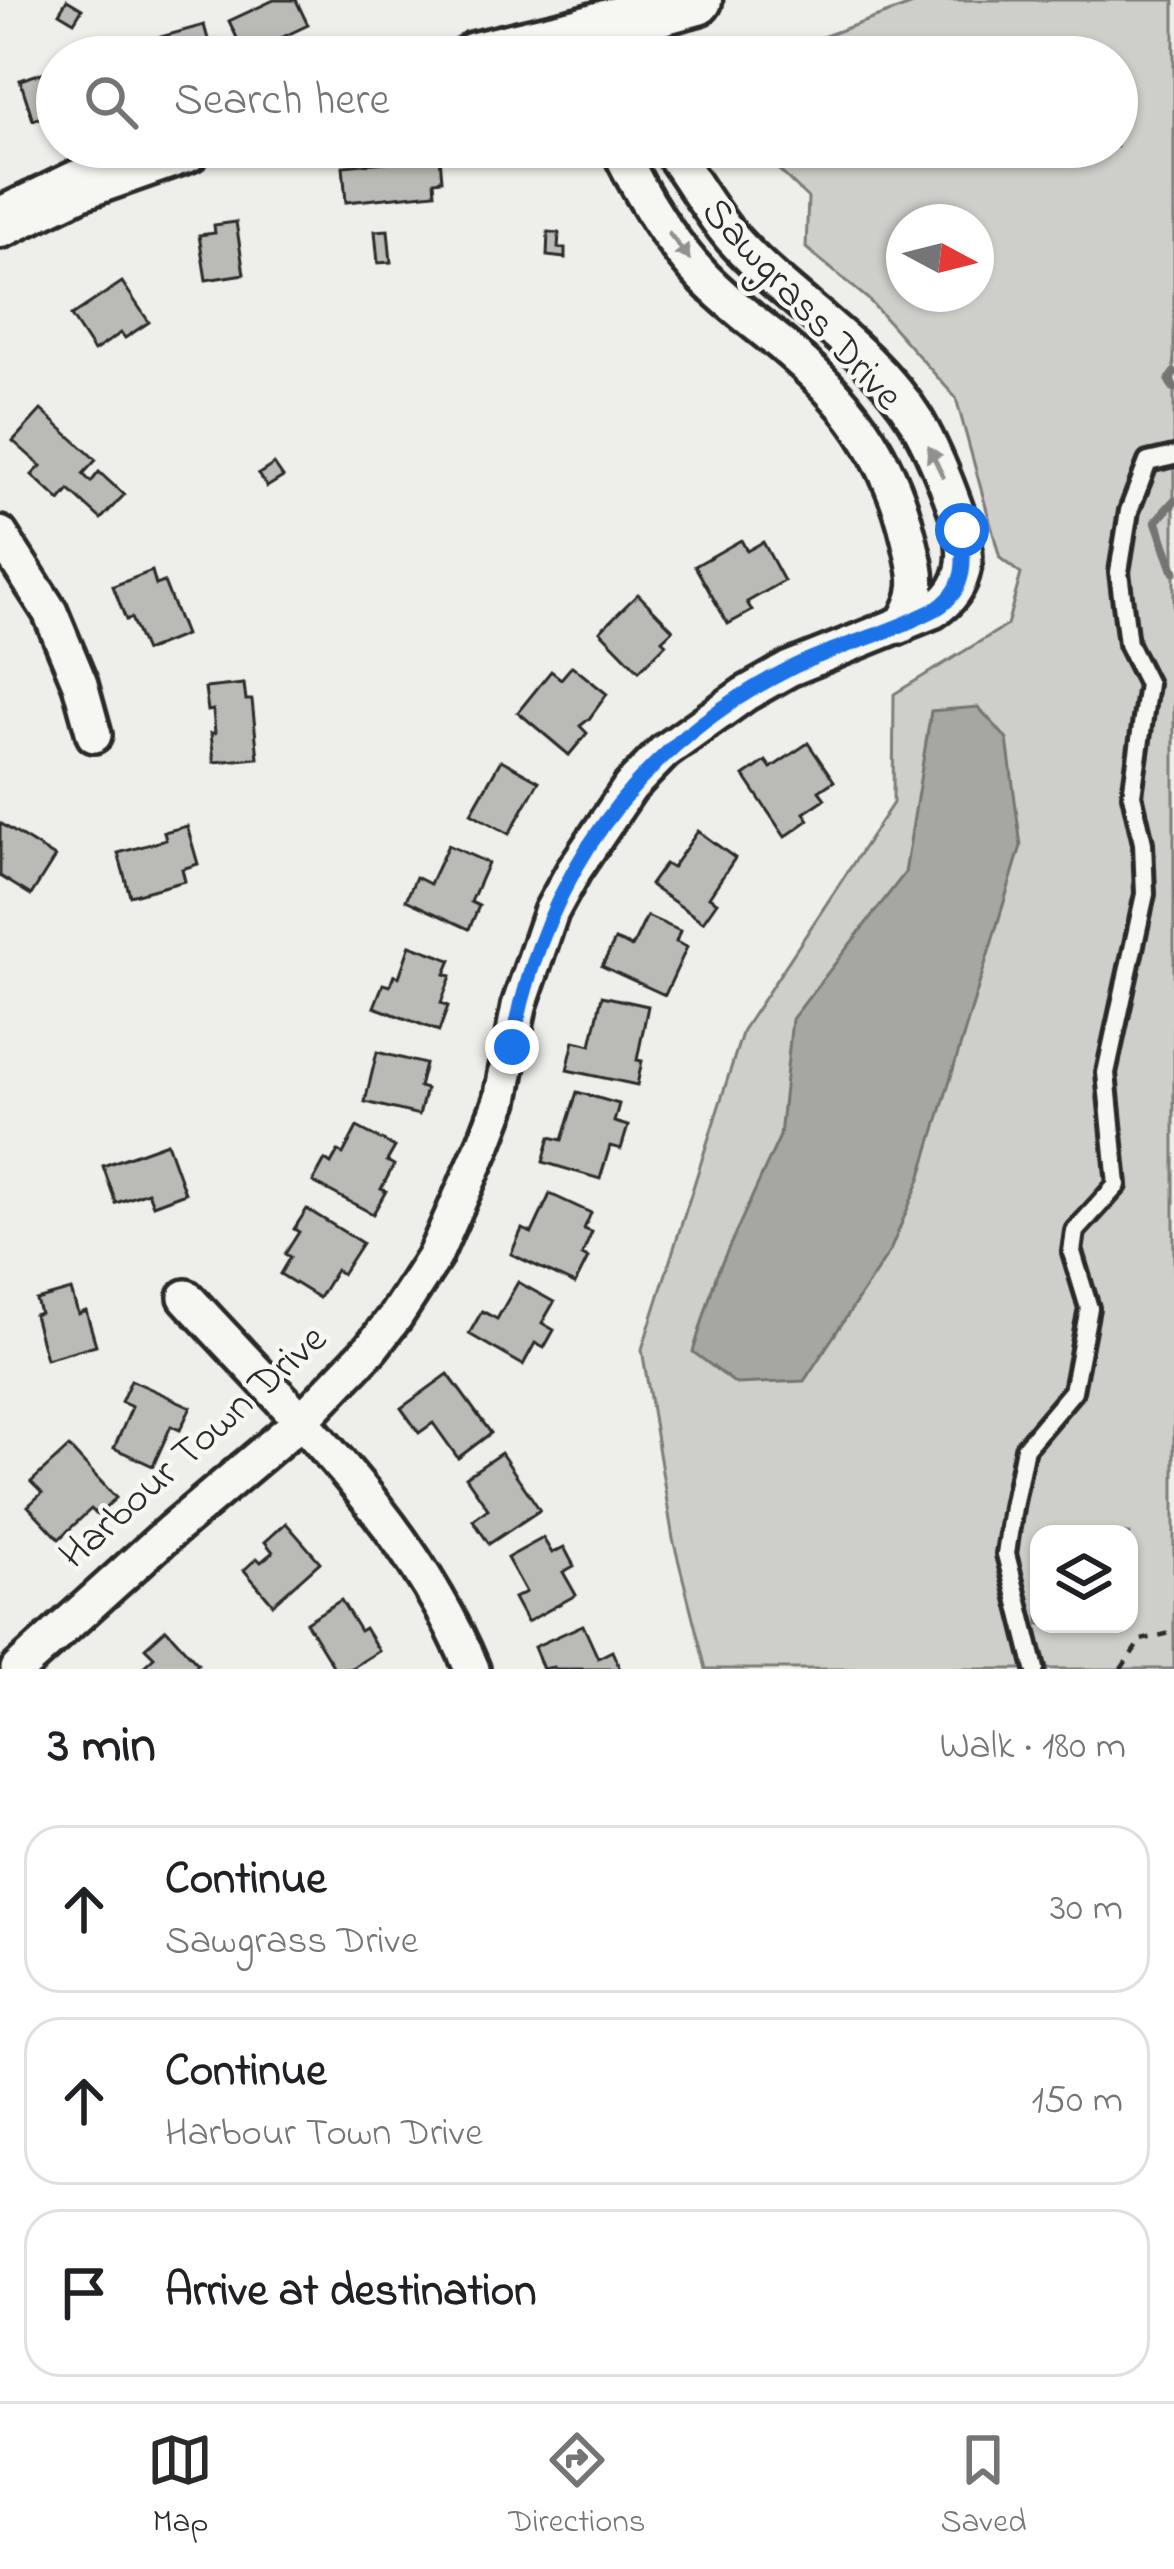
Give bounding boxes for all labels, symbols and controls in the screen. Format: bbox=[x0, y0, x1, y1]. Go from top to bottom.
search box bbox=[36, 36, 1138, 168]
icon: search bbox=[78, 69, 144, 135]
text: Search here bbox=[174, 69, 390, 135]
street label: Sawgrass Drive bbox=[686, 184, 916, 426]
north arrow bbox=[886, 204, 994, 312]
one-way arrow bbox=[666, 231, 691, 262]
one-way arrow bbox=[926, 444, 946, 479]
route start bbox=[935, 503, 989, 557]
route end bbox=[485, 1020, 539, 1074]
street label: Harbour Town Drive bbox=[46, 1311, 342, 1585]
map controls bbox=[1030, 1525, 1138, 1633]
button: layers bbox=[1030, 1525, 1138, 1633]
text: 3 min bbox=[48, 1710, 156, 1785]
text: Walk · 180 m bbox=[939, 1719, 1126, 1776]
text: Continue bbox=[165, 1848, 326, 1914]
icon: ahead bbox=[51, 1876, 117, 1942]
text: 30 m bbox=[1050, 1881, 1123, 1938]
text: Sawgrass Drive bbox=[165, 1914, 418, 1971]
text: Continue bbox=[165, 2040, 326, 2106]
icon: ahead bbox=[51, 2068, 117, 2134]
text: 150 m bbox=[1031, 2073, 1123, 2130]
text: Harbour Town Drive bbox=[165, 2106, 483, 2163]
icon: arrive bbox=[51, 2260, 117, 2326]
text: Arrive at destination bbox=[165, 2260, 536, 2326]
tab: Map bbox=[147, 2427, 213, 2547]
tab: Directions bbox=[508, 2427, 646, 2547]
tab: Saved bbox=[940, 2427, 1027, 2547]

